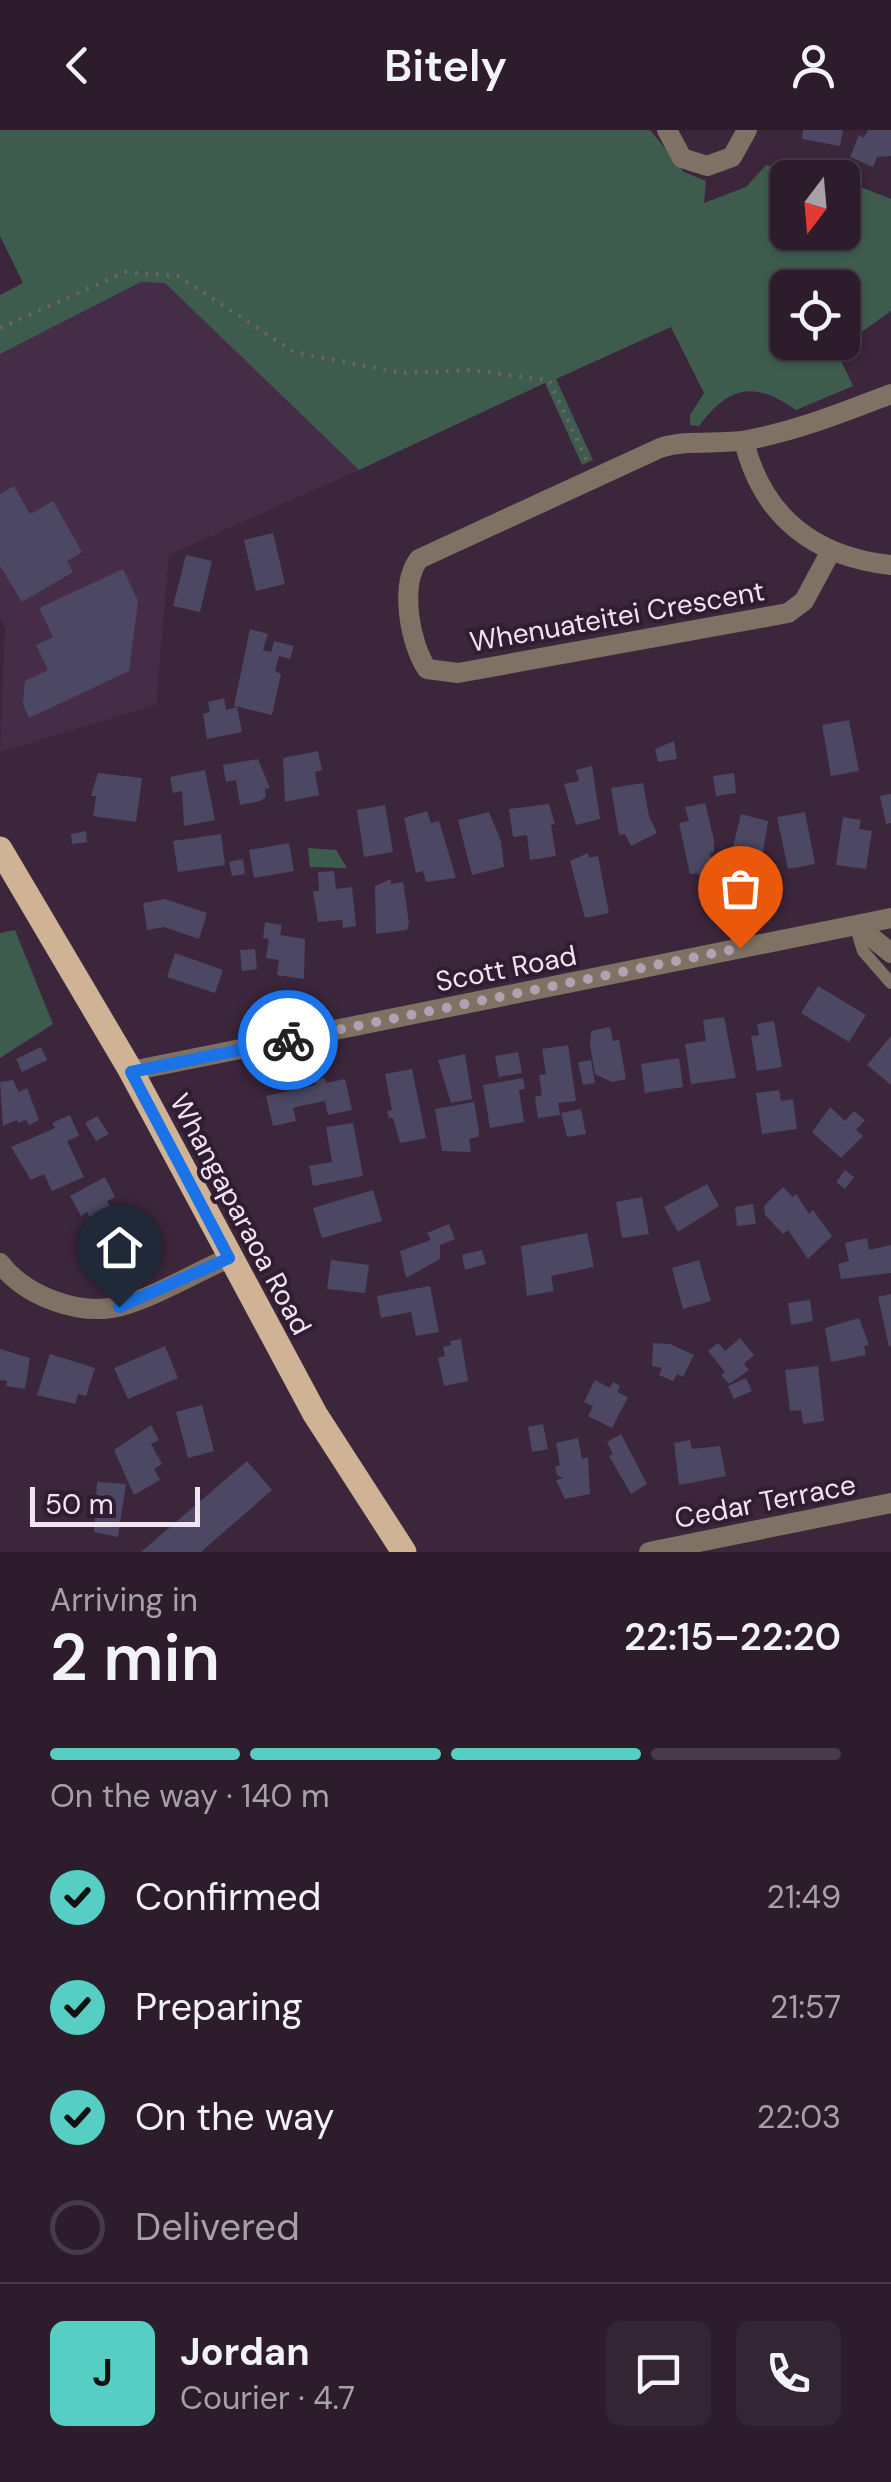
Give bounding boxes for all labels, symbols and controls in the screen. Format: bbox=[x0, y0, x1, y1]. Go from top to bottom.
text: Bitely bbox=[384, 36, 507, 95]
icon: back bbox=[50, 38, 105, 93]
icon: person bbox=[786, 38, 841, 93]
north arrow bbox=[770, 160, 860, 250]
map controls bbox=[770, 160, 860, 360]
button: locate bbox=[770, 270, 860, 360]
street label: Whenuateitei Crescent bbox=[467, 572, 767, 661]
pin bbox=[698, 846, 783, 949]
icon: bag bbox=[713, 861, 768, 916]
street label: Scott Road bbox=[432, 937, 580, 1000]
courier bbox=[238, 990, 338, 1090]
icon: bike bbox=[261, 1013, 316, 1068]
street label: Whangaparaoa Road bbox=[161, 1087, 320, 1341]
pin bbox=[77, 1205, 162, 1308]
icon: home bbox=[92, 1220, 147, 1275]
street label: Cedar Terrace bbox=[671, 1466, 859, 1537]
scale bar bbox=[30, 1482, 200, 1526]
text: 50 m bbox=[45, 1486, 114, 1523]
text: Arriving in bbox=[50, 1579, 198, 1621]
text: 22:15–22:20 bbox=[624, 1612, 841, 1662]
text: 2 min bbox=[50, 1616, 220, 1700]
text: On the way · 140 m bbox=[50, 1775, 330, 1817]
icon: check bbox=[50, 1870, 105, 1925]
text: Confirmed bbox=[135, 1872, 321, 1922]
text: 21:49 bbox=[767, 1876, 841, 1918]
icon: check bbox=[50, 1980, 105, 2035]
text: Preparing bbox=[135, 1982, 303, 2032]
text: 21:57 bbox=[770, 1986, 841, 2028]
icon: check bbox=[50, 2090, 105, 2145]
text: On the way bbox=[135, 2092, 334, 2142]
text: 22:03 bbox=[757, 2096, 841, 2138]
text: Delivered bbox=[135, 2202, 300, 2252]
button: chat bbox=[606, 2321, 711, 2426]
button: phone bbox=[736, 2321, 841, 2426]
text: Jordan bbox=[180, 2327, 310, 2377]
text: J bbox=[92, 2348, 113, 2398]
text: Courier · 4.7 bbox=[180, 2377, 355, 2419]

